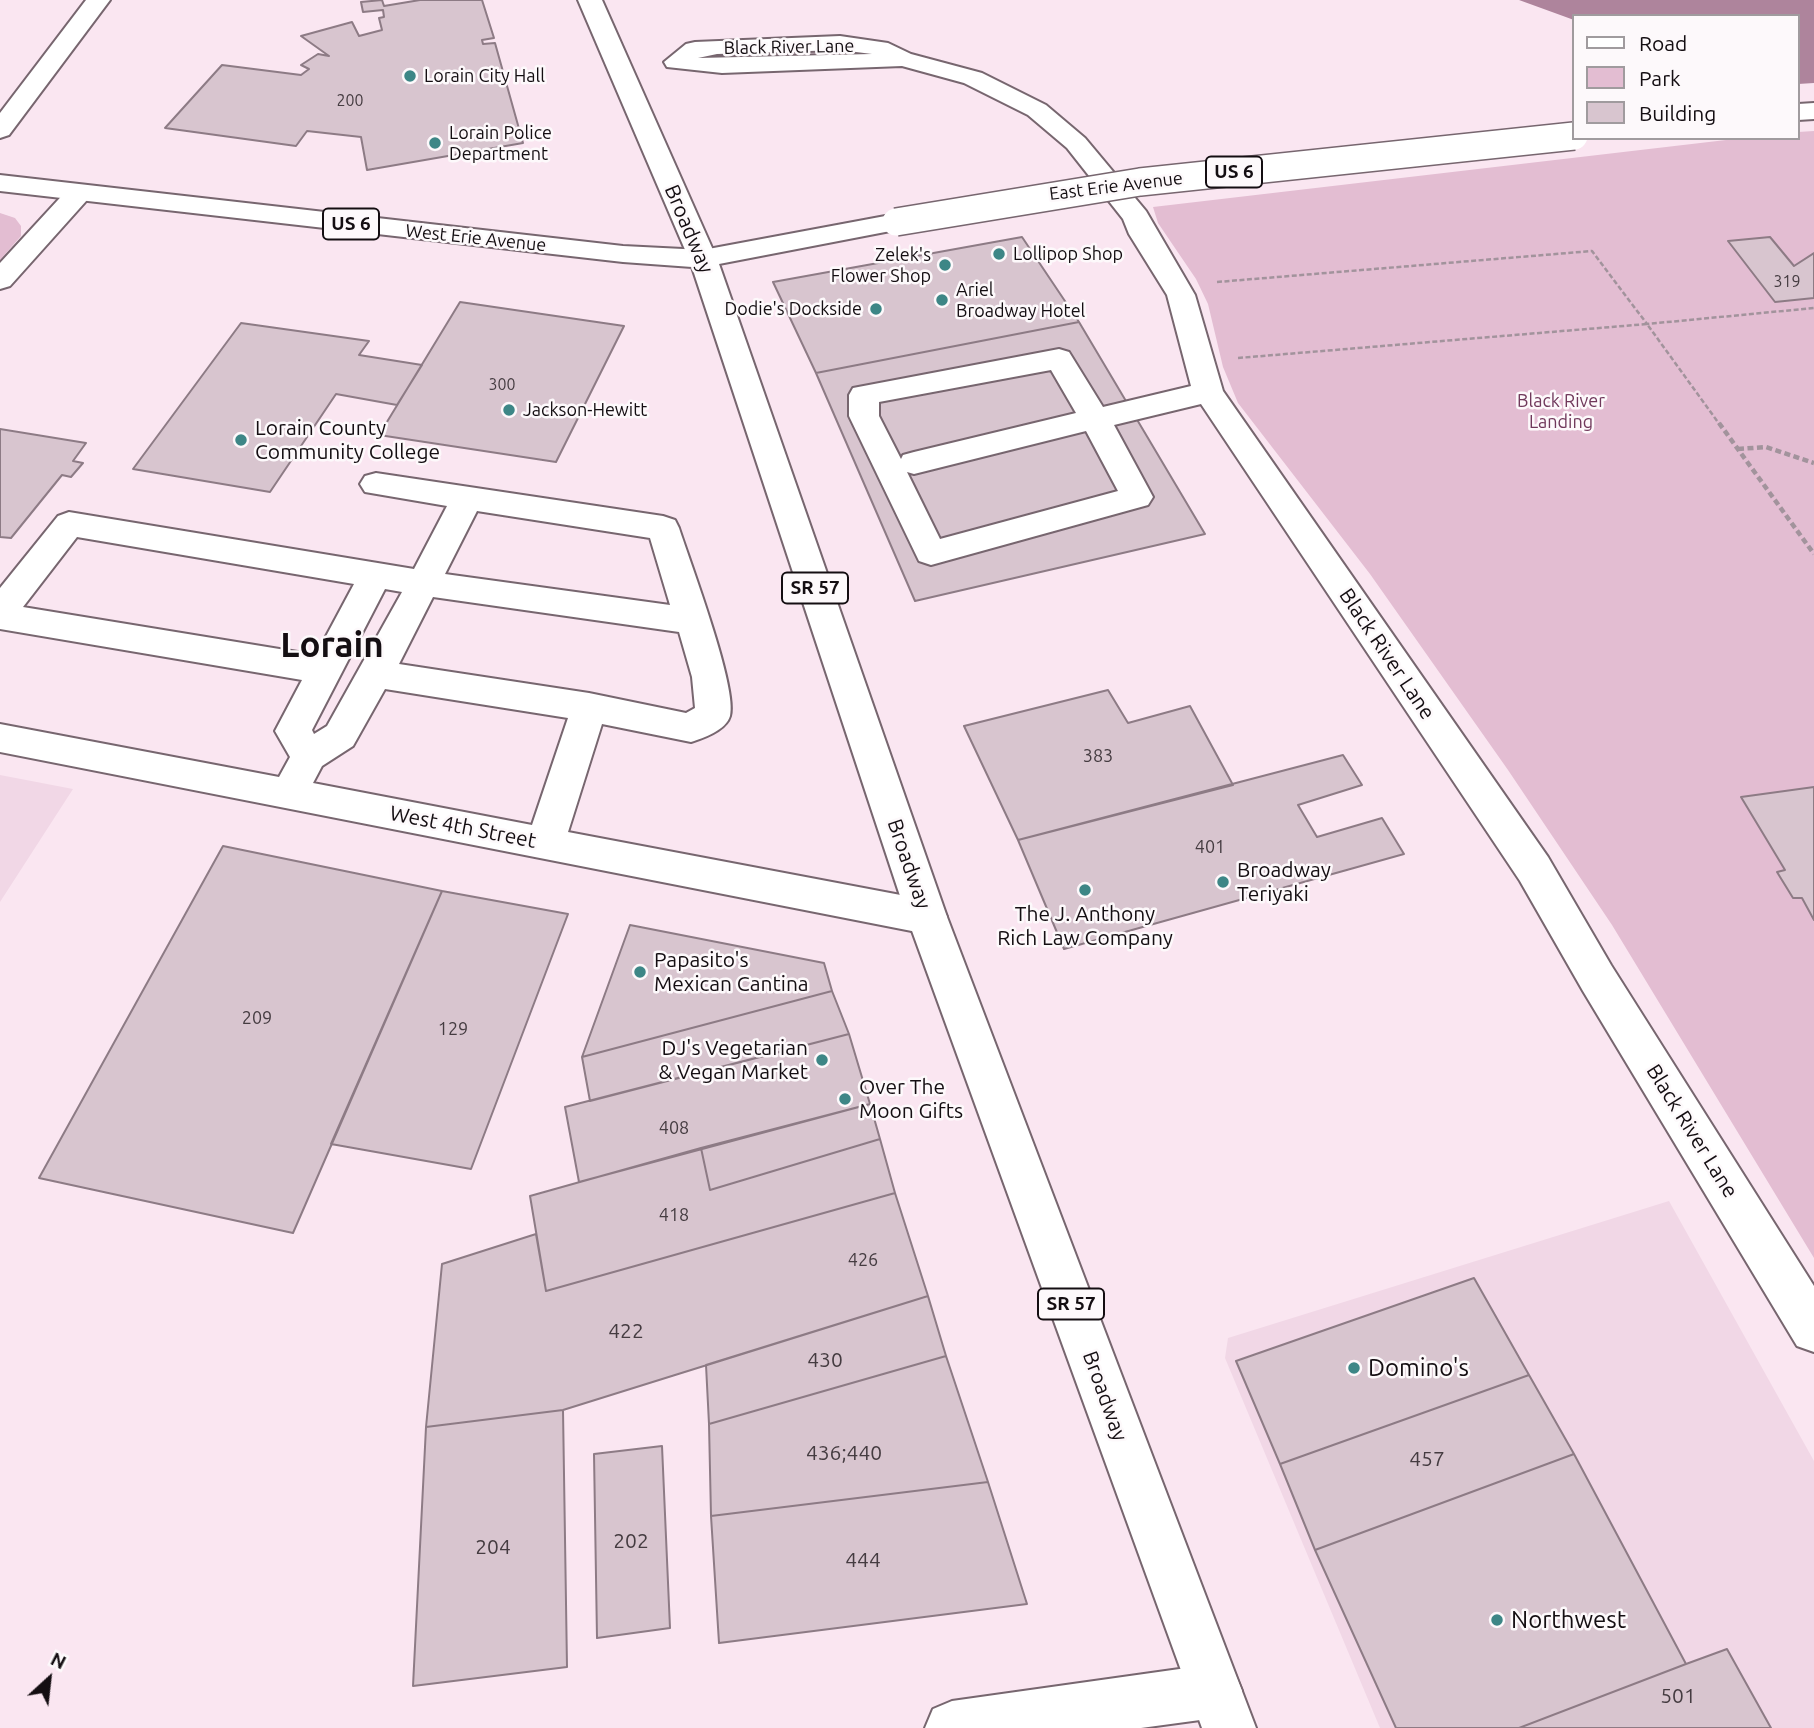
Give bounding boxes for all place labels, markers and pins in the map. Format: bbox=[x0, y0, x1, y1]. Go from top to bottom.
place label: Lorain City Hall bbox=[424, 65, 545, 87]
marker: Lorain City Hall bbox=[402, 68, 418, 84]
place label: Lorain Police Department bbox=[449, 122, 552, 164]
marker: Lorain Police Department bbox=[427, 135, 443, 151]
place label: Lollipop Shop bbox=[1013, 243, 1123, 265]
place label: Zelek's Flower Shop bbox=[831, 244, 931, 286]
marker: Lollipop Shop bbox=[991, 246, 1007, 262]
marker: Zelek's Flower Shop bbox=[937, 257, 953, 273]
place label: Ariel Broadway Hotel bbox=[956, 279, 1085, 322]
marker: Ariel Broadway Hotel bbox=[934, 292, 950, 308]
place label: Dodie's Dockside bbox=[725, 298, 862, 320]
marker: Dodie's Dockside bbox=[868, 301, 884, 317]
place label: Jackson-Hewitt bbox=[523, 399, 647, 421]
marker: Jackson-Hewitt bbox=[501, 402, 517, 418]
place label: Lorain County Community College bbox=[255, 415, 440, 465]
marker: Lorain County Community College bbox=[233, 432, 249, 448]
place label: Broadway Teriyaki bbox=[1237, 857, 1331, 907]
marker: Broadway Teriyaki bbox=[1215, 874, 1231, 890]
marker: The J. Anthony Rich Law Company bbox=[1077, 882, 1093, 898]
place label: The J. Anthony Rich Law Company bbox=[997, 901, 1173, 951]
place label: Papasito's Mexican Cantina bbox=[654, 947, 809, 997]
marker: Papasito's Mexican Cantina bbox=[632, 964, 648, 980]
place label: DJ's Vegetarian & Vegan Market bbox=[659, 1035, 808, 1085]
marker: DJ's Vegetarian & Vegan Market bbox=[814, 1052, 830, 1068]
place label: Over The Moon Gifts bbox=[859, 1074, 963, 1124]
marker: Over The Moon Gifts bbox=[837, 1091, 853, 1107]
place label: Domino's bbox=[1368, 1354, 1469, 1382]
marker: Domino's bbox=[1346, 1360, 1362, 1376]
place label: Northwest bbox=[1511, 1606, 1626, 1634]
marker: Northwest bbox=[1489, 1612, 1505, 1628]

